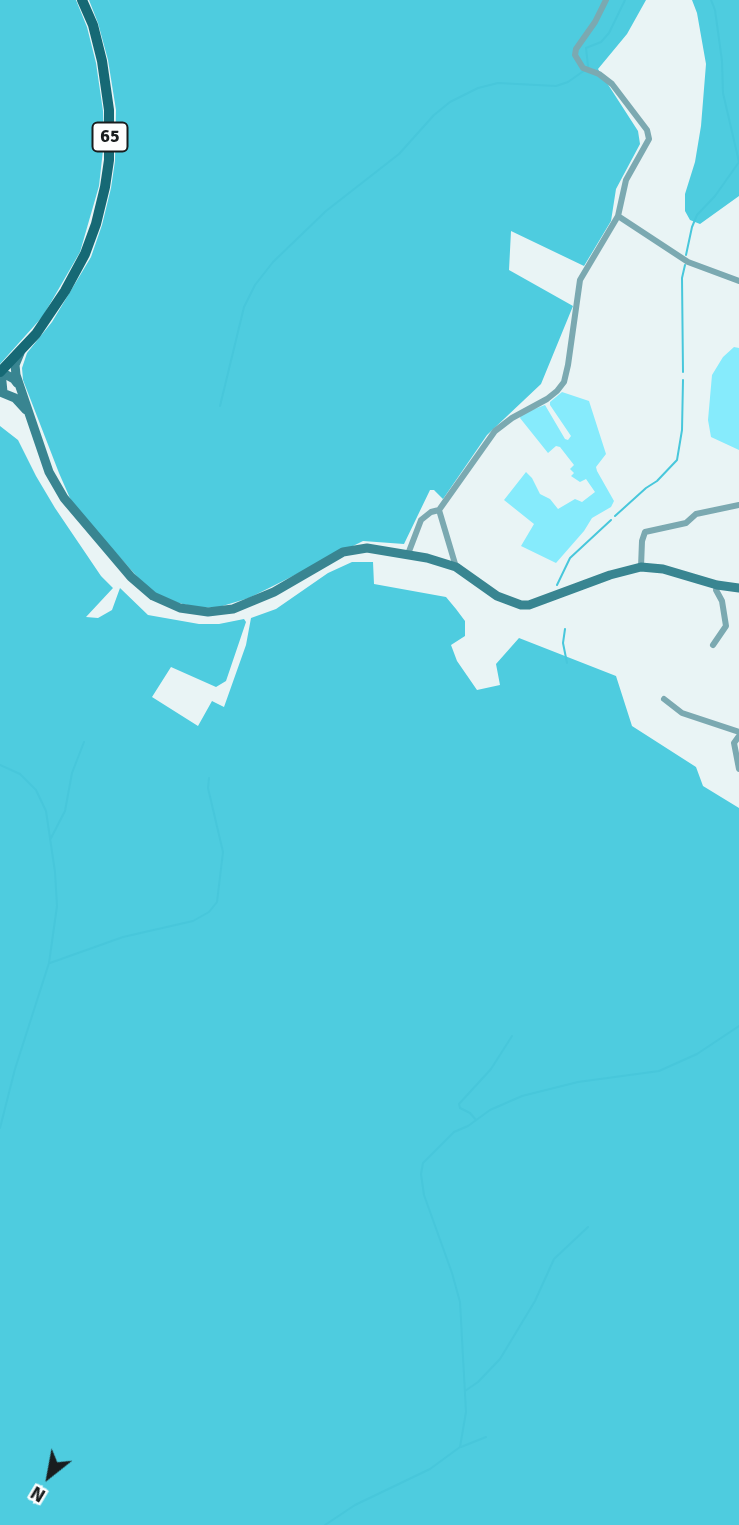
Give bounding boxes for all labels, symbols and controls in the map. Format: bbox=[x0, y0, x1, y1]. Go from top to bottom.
road number: 65 bbox=[92, 122, 128, 152]
north arrow bbox=[14, 1441, 84, 1511]
text: N bbox=[26, 1480, 50, 1508]

